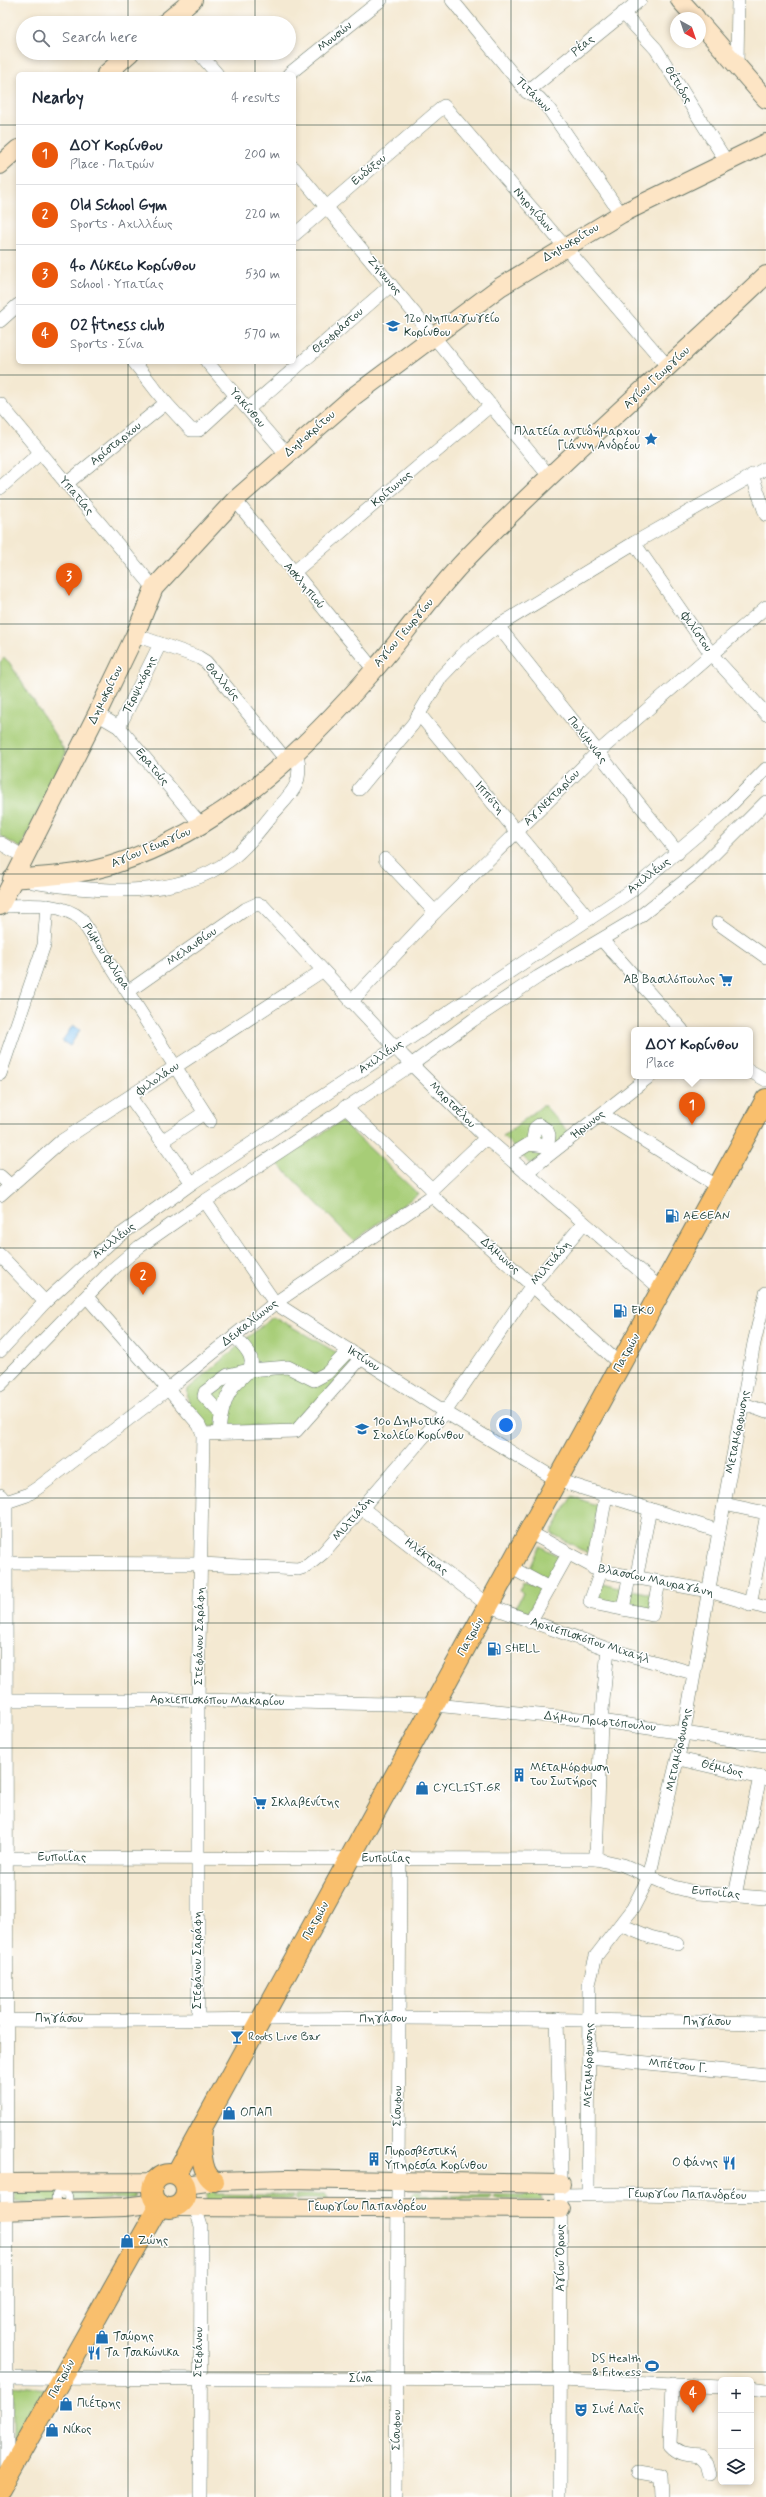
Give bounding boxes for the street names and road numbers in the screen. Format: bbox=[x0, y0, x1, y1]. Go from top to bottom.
street label: Μουσών bbox=[314, 18, 356, 56]
street label: Ρέας bbox=[567, 31, 598, 60]
street label: Θέτιδος bbox=[660, 63, 697, 107]
street label: Τιτάνων bbox=[512, 74, 554, 116]
street label: Ευδόξου bbox=[348, 150, 390, 189]
street label: Νηρηίδων bbox=[509, 184, 557, 236]
street label: Δημοκρίτου bbox=[540, 220, 603, 266]
street label: Ζήνωνος bbox=[363, 253, 405, 299]
street label: Θεοφράστου bbox=[309, 304, 368, 358]
street label: Αγίου Γεωργίου bbox=[620, 343, 694, 413]
street label: Υακίνθου bbox=[225, 385, 269, 432]
street label: Δημοκρίτου bbox=[281, 407, 340, 461]
street label: Αρίσταρχου bbox=[87, 418, 146, 470]
street label: Κρίτωνος bbox=[368, 467, 416, 511]
street label: Υπατίας bbox=[55, 473, 97, 519]
street label: Ασκληπιού bbox=[280, 559, 328, 613]
street label: Αγίου Γεωργίου bbox=[370, 595, 438, 671]
street label: Φιλίστου bbox=[676, 608, 716, 656]
street label: Τερψιχόρης bbox=[119, 653, 161, 717]
street label: Θαλλούς bbox=[201, 660, 243, 704]
street label: Δημοκρίτου bbox=[85, 663, 127, 727]
street label: Πολύμνιας bbox=[563, 713, 611, 767]
street label: Ερατούς bbox=[132, 745, 172, 789]
street label: Αγ.Νεκταρίου bbox=[520, 766, 584, 830]
street label: Ιππότη bbox=[470, 778, 508, 818]
street label: Αγίου Γεωργίου bbox=[109, 824, 194, 872]
street label: Αχιλλέως bbox=[623, 853, 674, 898]
street label: Ρώμου Φιλύρα bbox=[78, 921, 134, 994]
street label: Μελανθίου bbox=[164, 924, 221, 970]
street label: Αχιλλέως bbox=[355, 1035, 407, 1078]
street label: Φιλολάου bbox=[132, 1058, 183, 1100]
street label: Μαρτσέλου bbox=[425, 1077, 480, 1132]
street label: Ήρωνος bbox=[568, 1107, 608, 1143]
street label: Αχιλλέως bbox=[88, 1218, 139, 1263]
street label: Δάμωνος bbox=[477, 1234, 523, 1278]
street label: Μιλτιάδη bbox=[527, 1237, 575, 1289]
street label: Δευκαλίωνος bbox=[218, 1296, 282, 1350]
street label: Πατρών bbox=[610, 1331, 644, 1375]
street label: Ικτίνου bbox=[343, 1342, 383, 1376]
street label: Μεταμόρφωσης bbox=[722, 1389, 754, 1475]
street label: Μιλτιάδη bbox=[329, 1493, 377, 1545]
street label: Ηλέκτρας bbox=[401, 1534, 452, 1579]
street label: Βλασσίου Μαυραγάνη bbox=[597, 1561, 715, 1601]
street label: Στεφάνου Σαράφη bbox=[191, 1587, 209, 1685]
street label: Αρχιεπισκόπου Μιχαήλ bbox=[528, 1614, 652, 1668]
street label: Πατρών bbox=[454, 1615, 488, 1659]
street label: Αρχιεπισκόπου Μακαρίου bbox=[150, 1692, 285, 1710]
street label: Μεταμόρφωσης bbox=[662, 1707, 696, 1793]
street label: Δήμου Πριφτόπουλου bbox=[543, 1708, 657, 1736]
street label: Θέμιδος bbox=[699, 1755, 745, 1782]
street label: Ευποιΐας bbox=[38, 1849, 86, 1866]
street label: Ευποιΐας bbox=[362, 1850, 410, 1867]
street label: Ευποιΐας bbox=[691, 1882, 741, 1903]
street label: Πατρών bbox=[299, 1899, 333, 1943]
street label: Στεφάνου Σαράφη bbox=[190, 1911, 206, 2009]
street label: Πηγάσου bbox=[35, 2011, 84, 2027]
street label: Πηγάσου bbox=[359, 2011, 408, 2027]
street label: Πηγάσου bbox=[683, 2014, 732, 2030]
street label: Μεταμόρφωσης bbox=[580, 2023, 598, 2107]
street label: Μπέτσου Γ. bbox=[648, 2054, 708, 2077]
street label: Σίσυφου bbox=[390, 2085, 406, 2127]
street label: Γεωργίου Παπανδρέου bbox=[627, 2185, 747, 2204]
street label: Γεωργίου Παπανδρέου bbox=[308, 2198, 427, 2215]
street label: Αγίου Όρους bbox=[553, 2224, 569, 2292]
street label: Στεφάνου bbox=[191, 2326, 207, 2377]
street label: Πατρών bbox=[45, 2357, 79, 2401]
street label: Σίνα bbox=[349, 2371, 374, 2387]
street label: Σίσυφου bbox=[389, 2409, 405, 2451]

